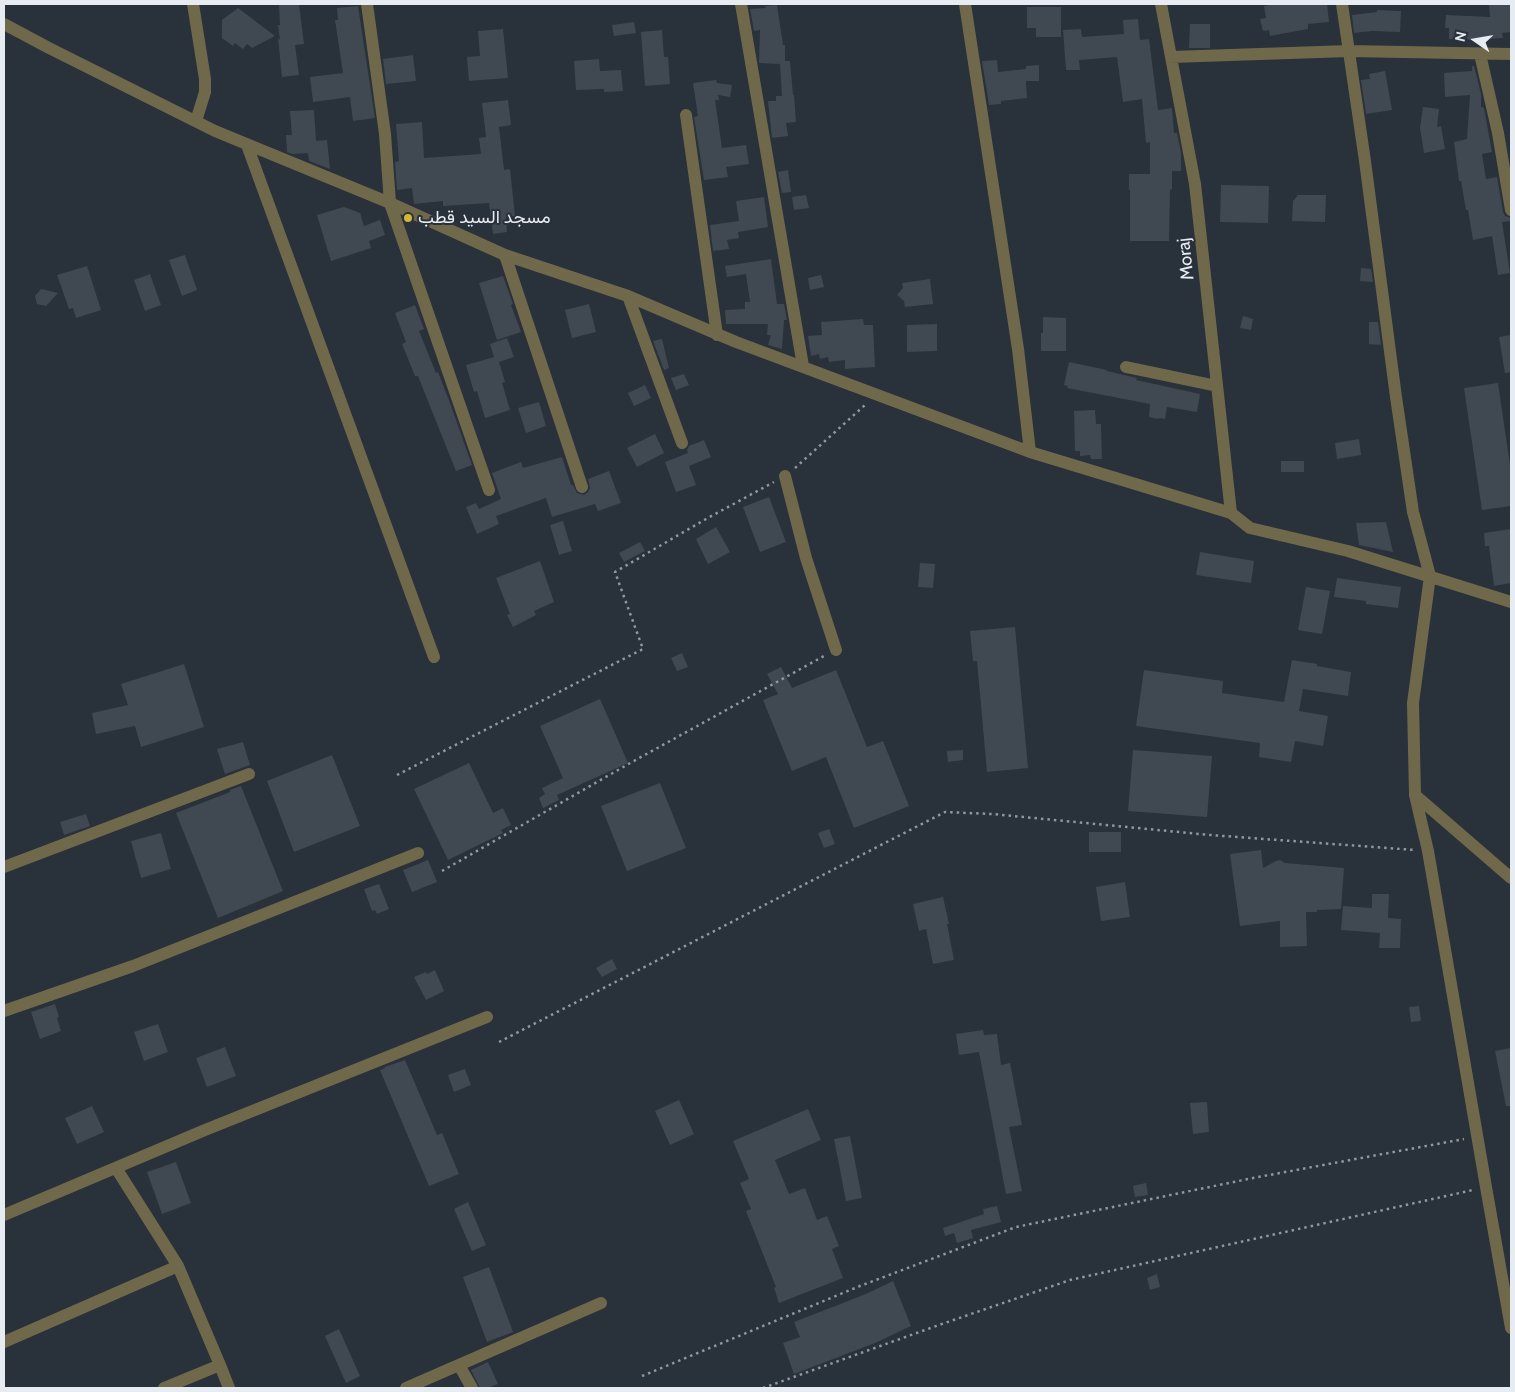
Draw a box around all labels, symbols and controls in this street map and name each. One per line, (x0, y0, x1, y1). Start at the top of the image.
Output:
north arrow (1450, 15, 1500, 65)
text: N (1451, 30, 1470, 43)
place label: مسجد السيد قطب (418, 207, 550, 229)
marker: مسجد السيد قطب (402, 212, 414, 224)
street label: Moraj (1173, 237, 1199, 281)

